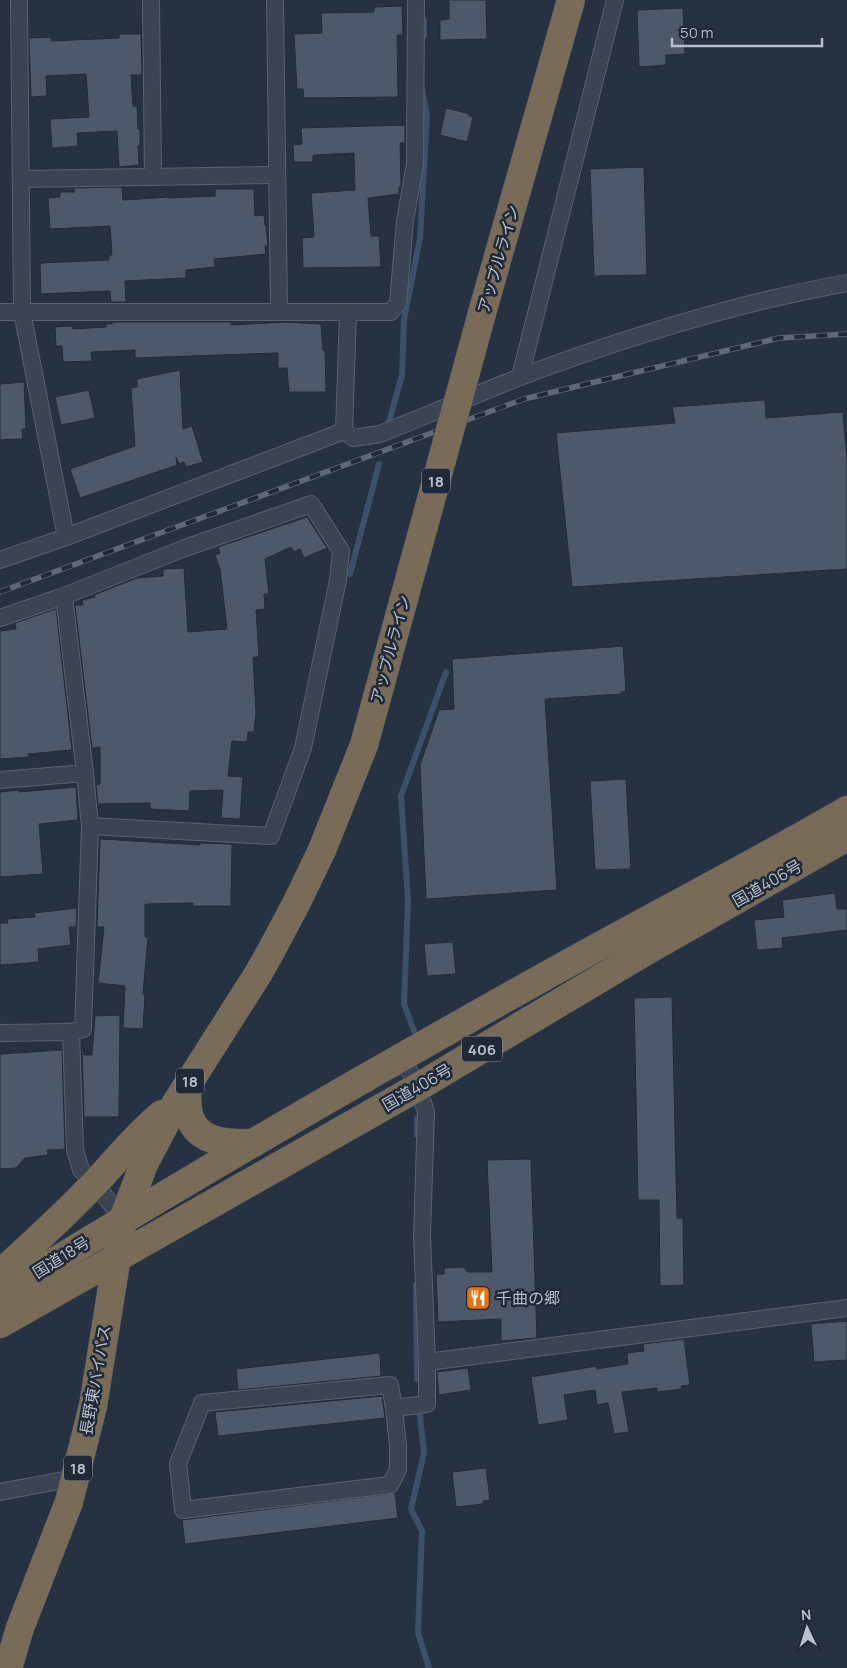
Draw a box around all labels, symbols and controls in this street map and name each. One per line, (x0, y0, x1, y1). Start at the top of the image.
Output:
scale bar (672, 15, 822, 47)
text: 50 m (680, 22, 714, 43)
street label: アップルライン (472, 202, 524, 316)
road number: 18 (422, 468, 450, 494)
street label: アップルライン (365, 592, 415, 706)
street label: 国道406号 (728, 854, 806, 912)
road number: 406 (462, 1036, 502, 1062)
street label: 国道406号 (378, 1058, 456, 1116)
road number: 18 (176, 1068, 204, 1094)
street label: 国道18号 (28, 1231, 94, 1283)
restaurant icon: 千曲の郷 (465, 1285, 491, 1311)
place label: 千曲の郷 (496, 1287, 560, 1309)
street label: 長野東バイパス (74, 1323, 116, 1437)
road number: 18 (64, 1456, 92, 1480)
north arrow (782, 1603, 832, 1653)
text: N (800, 1605, 812, 1624)

